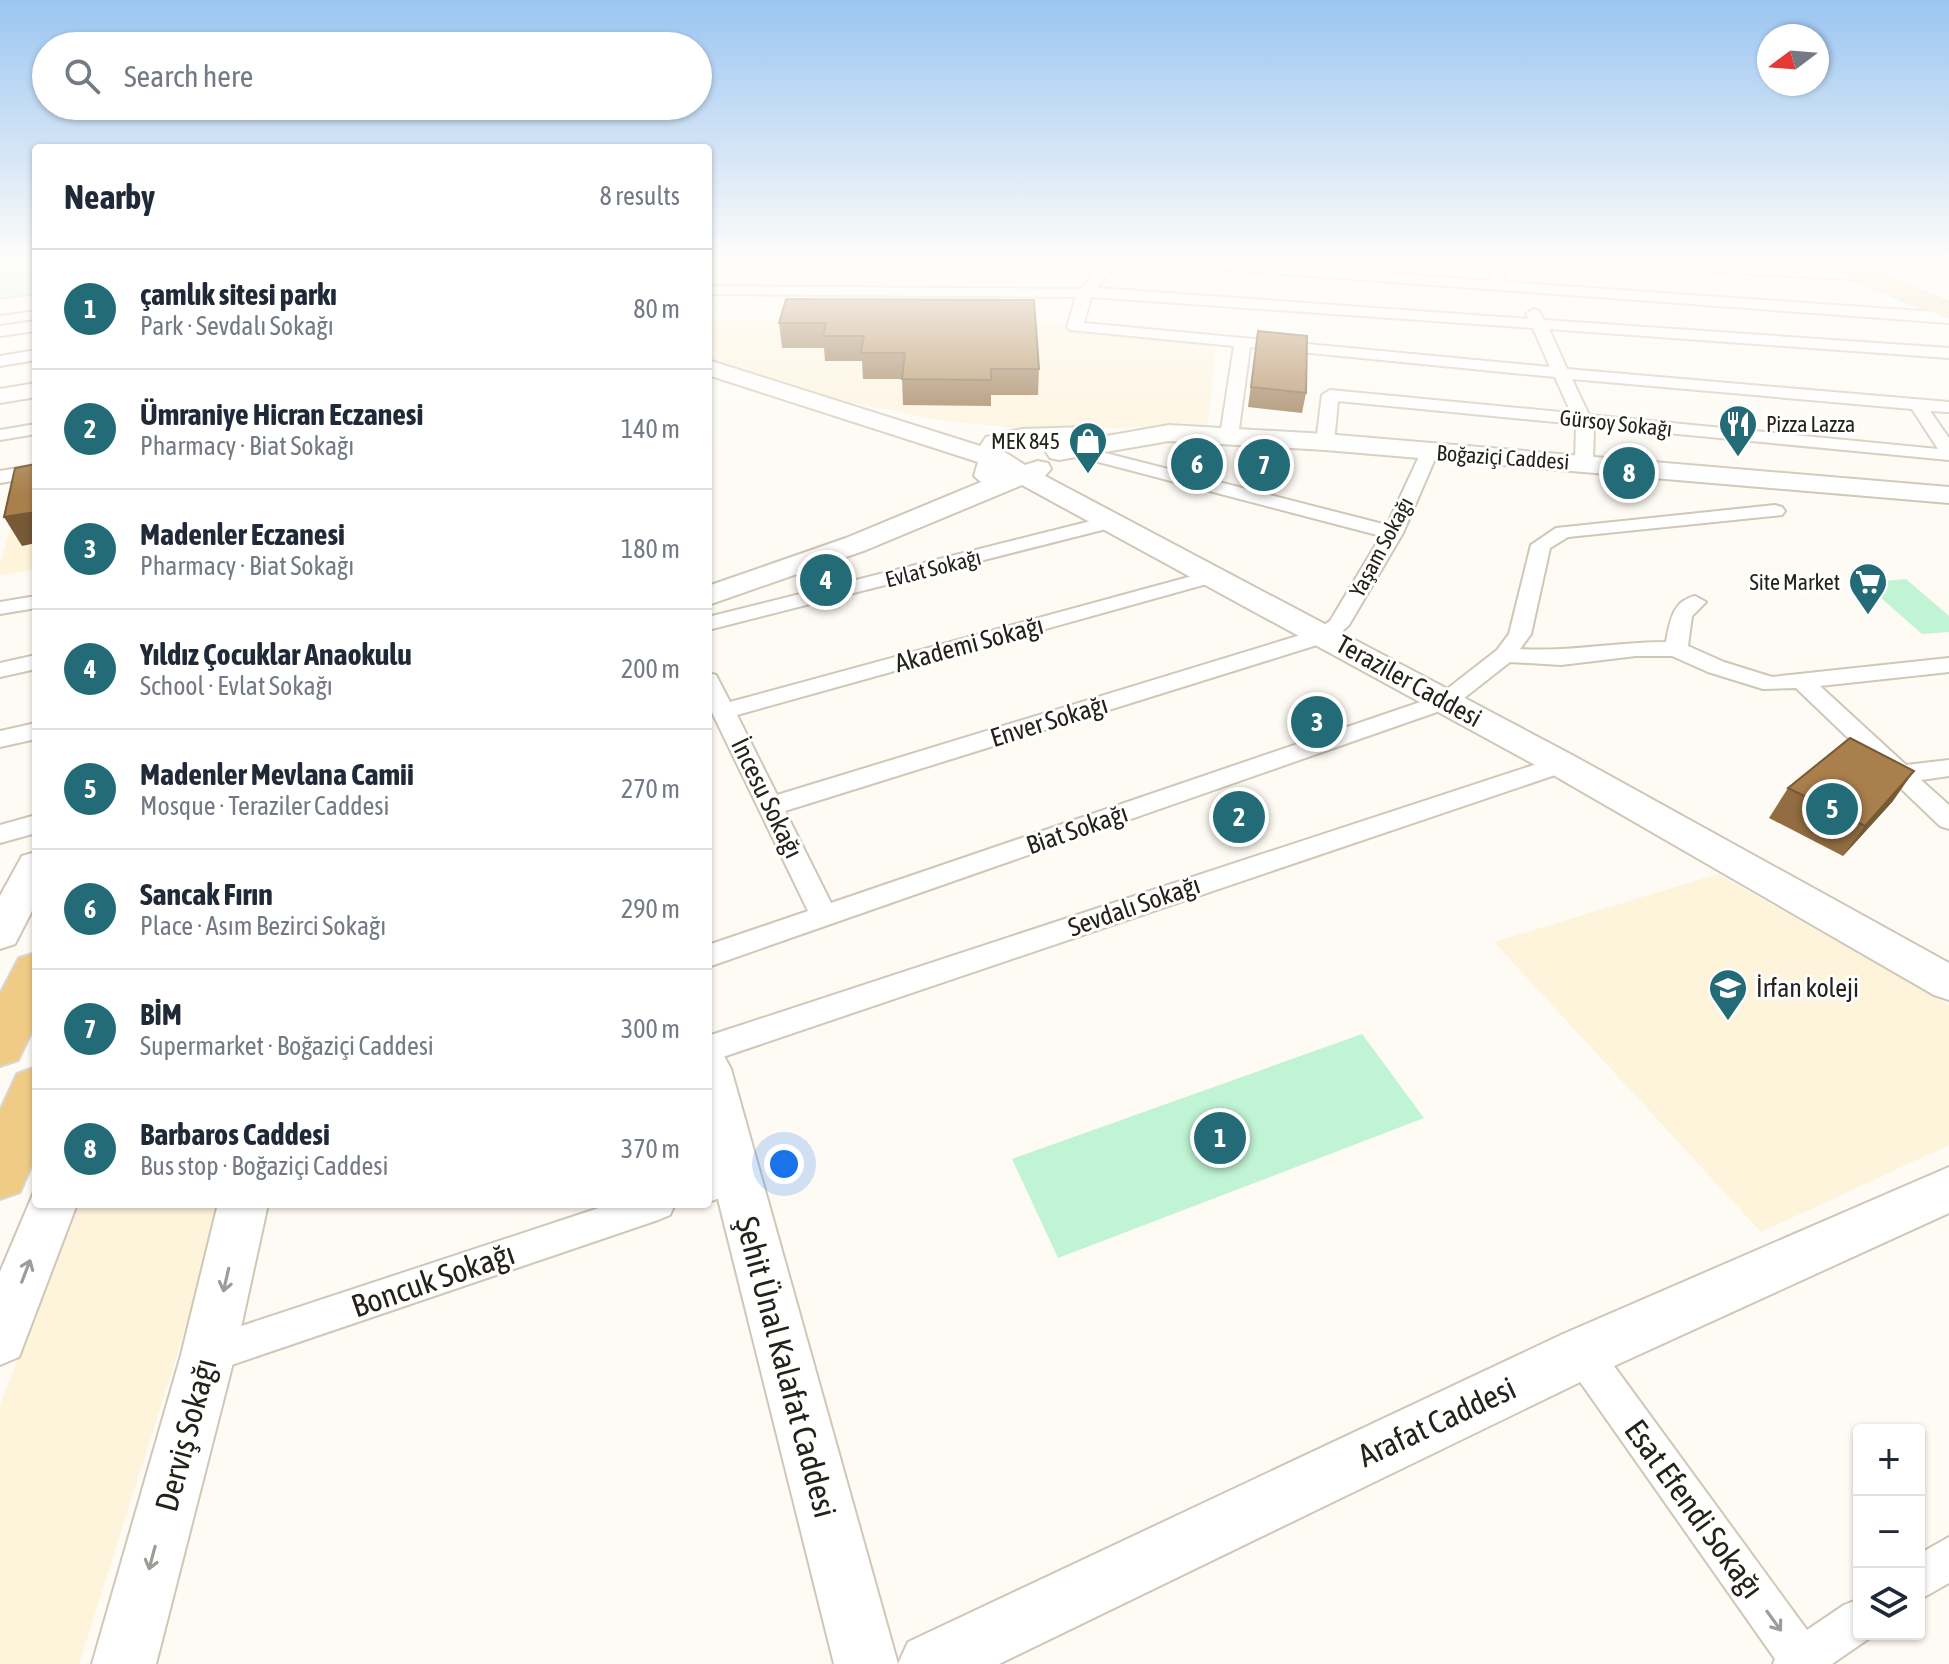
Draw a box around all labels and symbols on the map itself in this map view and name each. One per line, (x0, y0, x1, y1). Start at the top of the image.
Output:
north arrow (1757, 24, 1829, 96)
restaurant icon: Pizza Lazza (1717, 403, 1759, 458)
street label: Gürsoy Sokağı (1559, 404, 1673, 442)
place label: Pizza Lazza (1766, 411, 1855, 437)
shop icon: MEK 845 (1067, 420, 1109, 475)
place label: MEK 845 (991, 428, 1060, 454)
pin: 6 (1171, 434, 1223, 494)
pin: 7 (1238, 435, 1290, 495)
street label: Boğaziçi Caddesi (1436, 439, 1570, 475)
pin: 8 (1603, 443, 1655, 503)
street label: Yaşam Sokağı (1344, 493, 1418, 601)
street label: Evlat Sokağı (882, 544, 984, 592)
pin: 4 (800, 550, 852, 610)
supermarket icon: Site Market (1847, 561, 1889, 616)
place label: Site Market (1750, 569, 1840, 595)
street label: Akademi Sokağı (891, 610, 1047, 678)
street label: Teraziler Caddesi (1331, 629, 1487, 733)
street label: Enver Sokağı (987, 689, 1111, 753)
pin: 3 (1291, 692, 1343, 752)
street label: İncesu Sokağı (725, 733, 809, 863)
pin: 5 (1806, 779, 1858, 839)
pin: 2 (1213, 787, 1265, 847)
street label: Biat Sokağı (1022, 798, 1132, 860)
street label: Sevdalı Sokağı (1064, 869, 1204, 943)
school or university icon: İrfan koleji (1707, 967, 1749, 1022)
place label: İrfan koleji (1756, 973, 1859, 1003)
pin: 1 (1194, 1108, 1246, 1168)
your location (764, 1144, 804, 1184)
street label: Şehit Ünal Kalafat Caddesi (728, 1212, 844, 1521)
street label: Boncuk Sokağı (346, 1234, 519, 1325)
one-way arrow (20, 1259, 34, 1284)
one-way arrow (217, 1267, 232, 1292)
street label: Derviş Sokağı (147, 1354, 224, 1515)
street label: Arafat Caddesi (1352, 1369, 1521, 1474)
street label: Esat Efendi Sokağı (1617, 1412, 1772, 1605)
one-way arrow (143, 1545, 158, 1571)
one-way arrow (1766, 1610, 1783, 1632)

